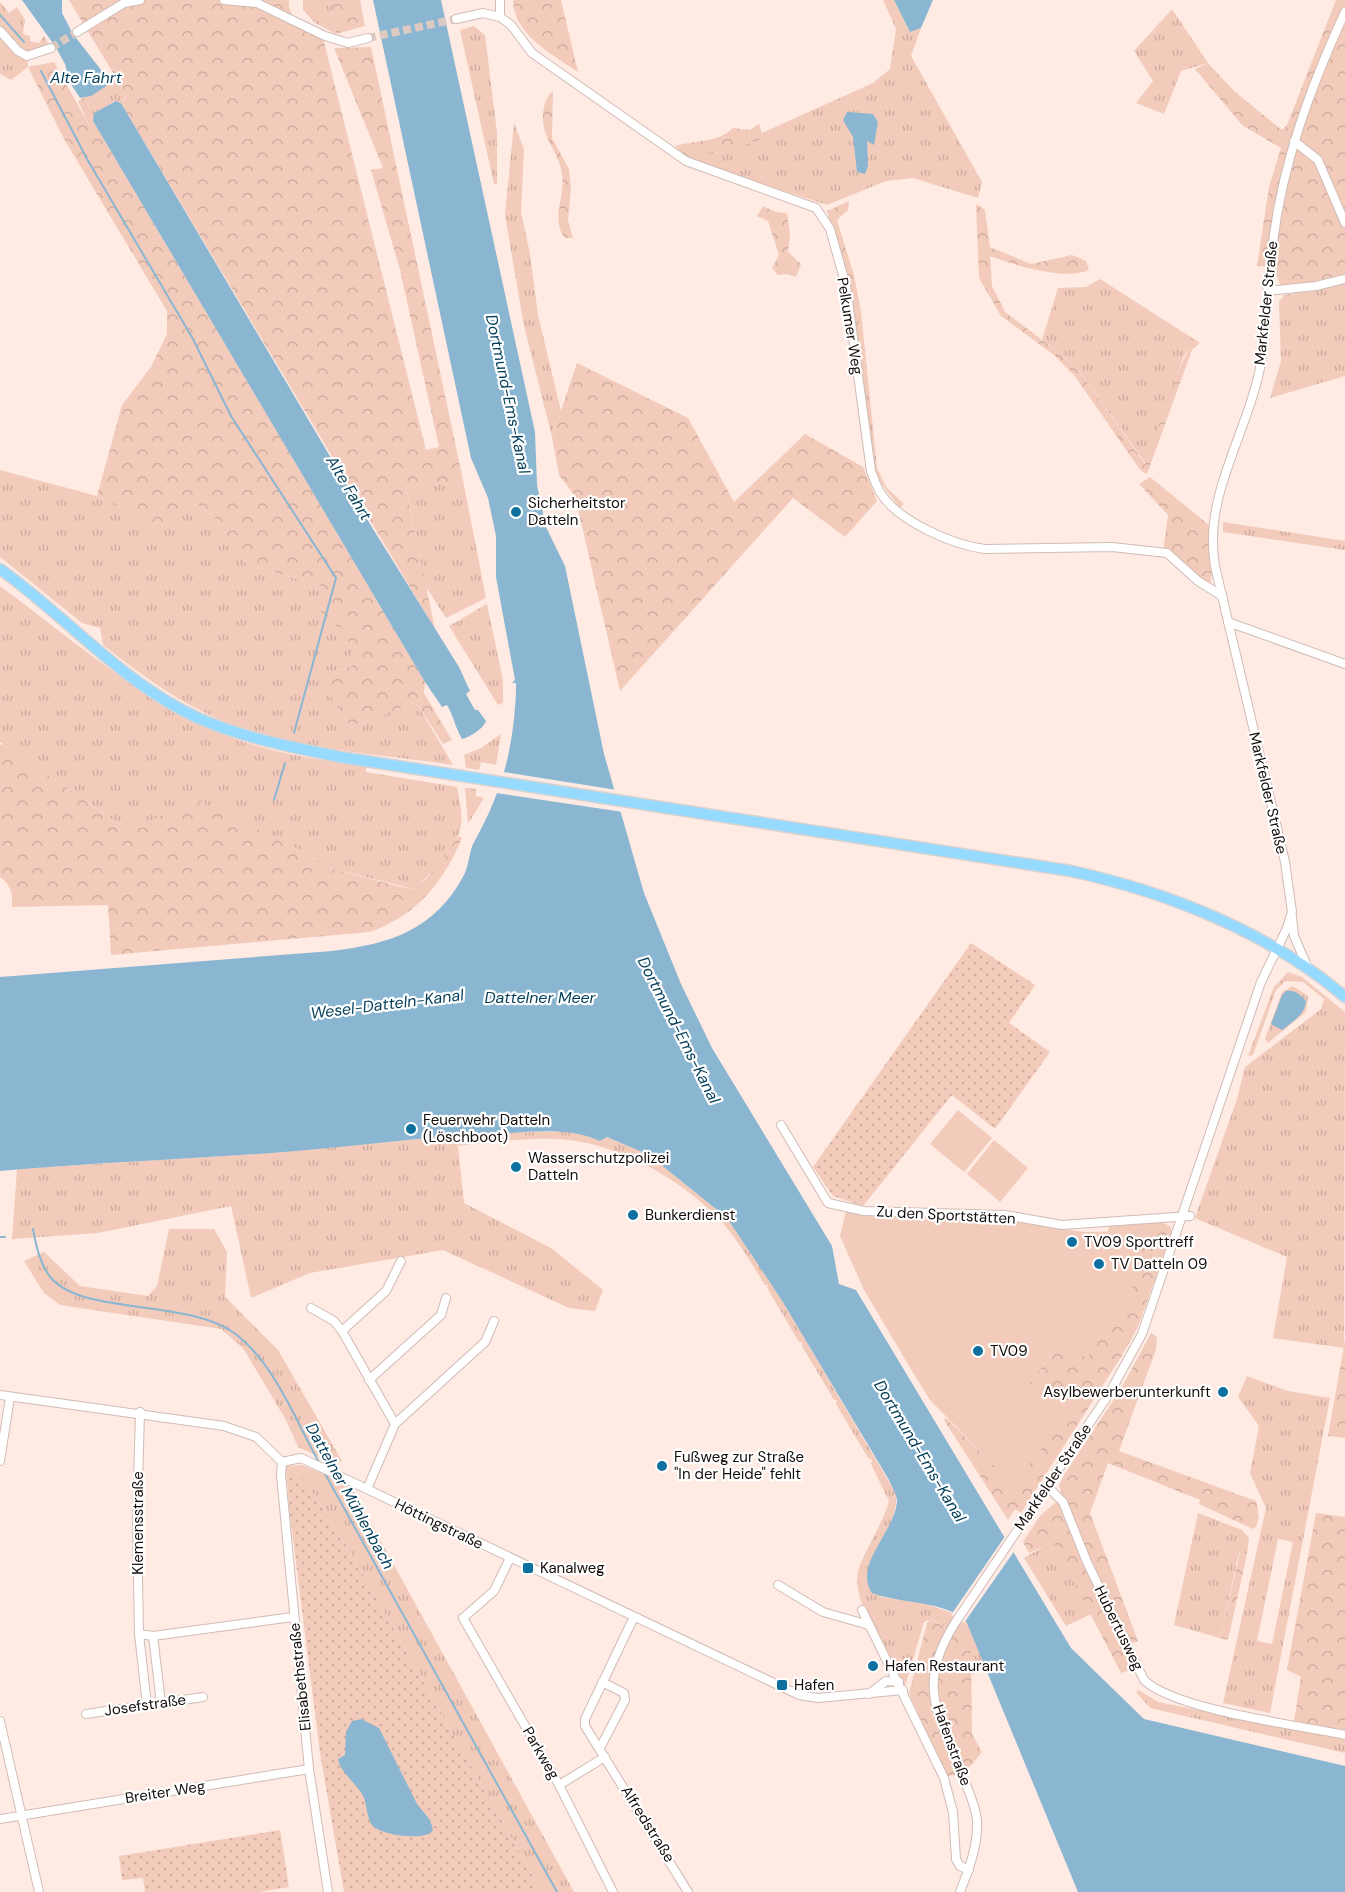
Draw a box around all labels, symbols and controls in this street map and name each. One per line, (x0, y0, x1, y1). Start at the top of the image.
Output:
water label: Alte Fahrt (49, 67, 123, 88)
street label: Markfelder Straße (1250, 240, 1282, 366)
street label: Pelkumer Weg (832, 276, 868, 376)
water label: Dortmund-Ems-Kanal (481, 313, 535, 476)
water label: Alte Fahrt (321, 451, 377, 525)
place label: Sicherheitstor Datteln (528, 493, 626, 530)
marker: Sicherheitstor Datteln (509, 505, 523, 519)
street label: Markfelder Straße (1244, 730, 1292, 856)
water label: Dortmund-Ems-Kanal (633, 953, 725, 1107)
water label: Wesel-Datteln-Kanal (309, 984, 465, 1024)
water label: Dattelner Meer (484, 987, 597, 1008)
place label: Feuerwehr Datteln (Löschboot) (423, 1110, 550, 1147)
marker: Feuerwehr Datteln (Löschboot) (404, 1122, 418, 1136)
place label: Wasserschutzpolizei Datteln (528, 1148, 669, 1185)
marker: Wasserschutzpolizei Datteln (509, 1160, 523, 1174)
street label: Zu den Sportstätten (876, 1201, 1016, 1229)
place label: Bunkerdienst (645, 1205, 735, 1225)
marker: Bunkerdienst (626, 1208, 640, 1222)
place label: TV09 Sporttreff (1084, 1232, 1194, 1252)
marker: TV09 Sporttreff (1065, 1235, 1079, 1249)
place label: TV Datteln 09 (1111, 1254, 1207, 1274)
marker: TV Datteln 09 (1092, 1257, 1106, 1271)
place label: TV09 (990, 1341, 1028, 1361)
marker: TV09 (971, 1344, 985, 1358)
water label: Dortmund-Ems-Kanal (869, 1376, 971, 1526)
place label: Asylbewerberunterkunft (1043, 1382, 1211, 1402)
marker: Asylbewerberunterkunft (1216, 1385, 1230, 1399)
water label: Dattelner Mühlenbach (301, 1419, 399, 1573)
street label: Markfelder Straße (1010, 1420, 1096, 1534)
place label: Fußweg zur Straße "In der Heide" fehlt (674, 1447, 804, 1484)
marker: Fußweg zur Straße "In der Heide" fehlt (655, 1459, 669, 1473)
street label: Klemensstraße (128, 1471, 148, 1575)
street label: Höttingstraße (391, 1494, 487, 1554)
place label: Kanalweg (540, 1558, 605, 1578)
marker: Kanalweg (521, 1561, 535, 1575)
street label: Hubertusweg (1090, 1582, 1148, 1674)
street label: Elisabethstraße (284, 1622, 316, 1732)
place label: Hafen Restaurant (885, 1656, 1004, 1676)
marker: Hafen Restaurant (866, 1659, 880, 1673)
place label: Hafen (794, 1675, 834, 1695)
marker: Hafen (775, 1678, 789, 1692)
street label: Josefstraße (103, 1689, 187, 1721)
street label: Hafenstraße (928, 1701, 976, 1789)
street label: Parkweg (518, 1723, 564, 1783)
street label: Breiter Weg (124, 1776, 206, 1808)
street label: Alfredstraße (617, 1782, 679, 1866)

